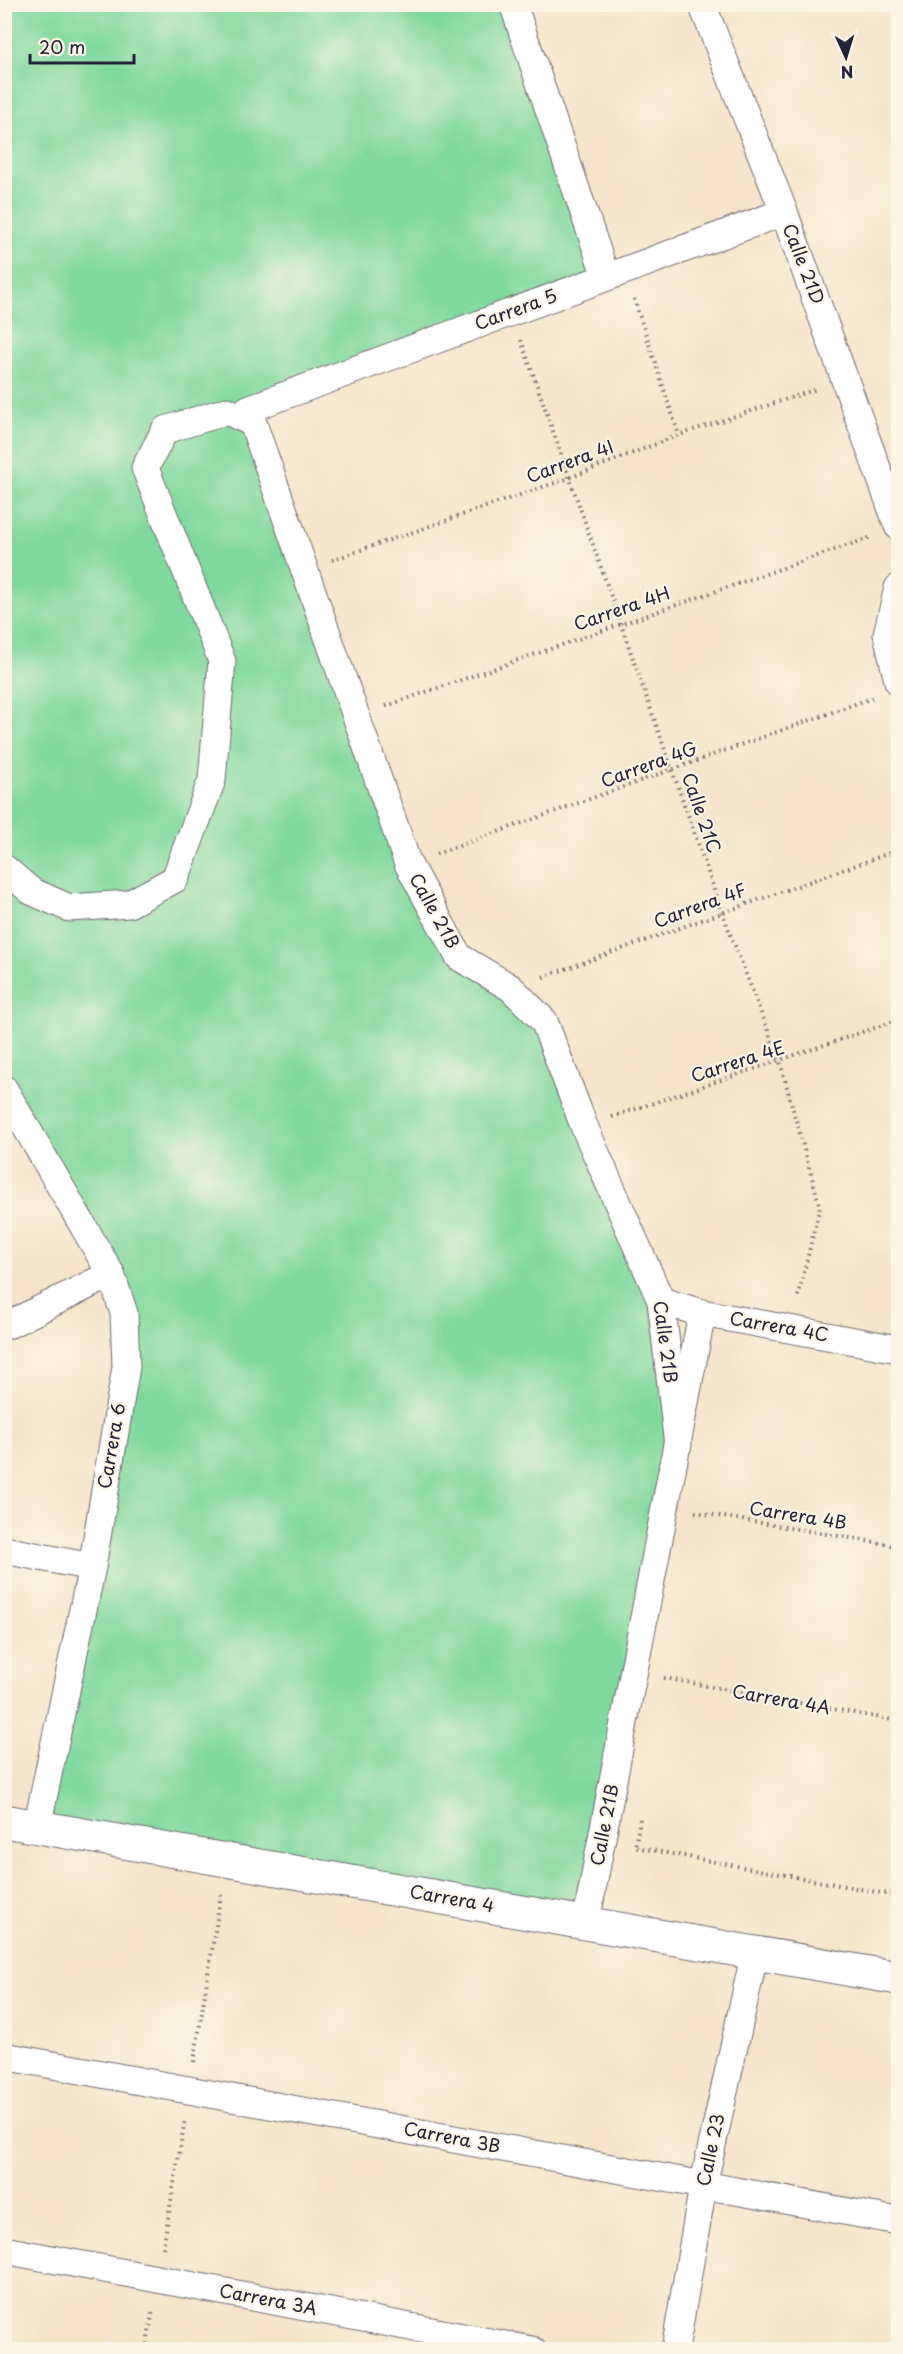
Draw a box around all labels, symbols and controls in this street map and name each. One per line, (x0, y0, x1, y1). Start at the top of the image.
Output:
scale bar (30, 27, 134, 65)
north arrow (816, 27, 876, 87)
text: 20 m (39, 33, 85, 60)
text: N (840, 61, 854, 85)
street label: Calle 21D (777, 219, 832, 308)
street label: Carrera 5 (470, 281, 561, 336)
street label: Carrera 4I (522, 432, 617, 489)
street label: Carrera 4H (570, 578, 673, 637)
street label: Carrera 4G (596, 734, 701, 794)
street label: Calle 21C (676, 769, 729, 856)
street label: Calle 21B (403, 867, 467, 953)
street label: Carrera 4F (649, 875, 749, 934)
street label: Carrera 4E (687, 1033, 788, 1088)
street label: Calle 21B (647, 1299, 686, 1385)
street label: Carrera 4C (728, 1304, 831, 1348)
street label: Carrera 6 (90, 1401, 131, 1491)
street label: Carrera 4B (748, 1494, 849, 1536)
street label: Carrera 4A (730, 1677, 832, 1720)
street label: Calle 21B (582, 1781, 625, 1868)
street label: Carrera 4 (408, 1877, 497, 1918)
street label: Calle 23 (689, 2111, 730, 2189)
street label: Carrera 3B (402, 2114, 503, 2159)
street label: Carrera 3A (217, 2276, 320, 2321)

